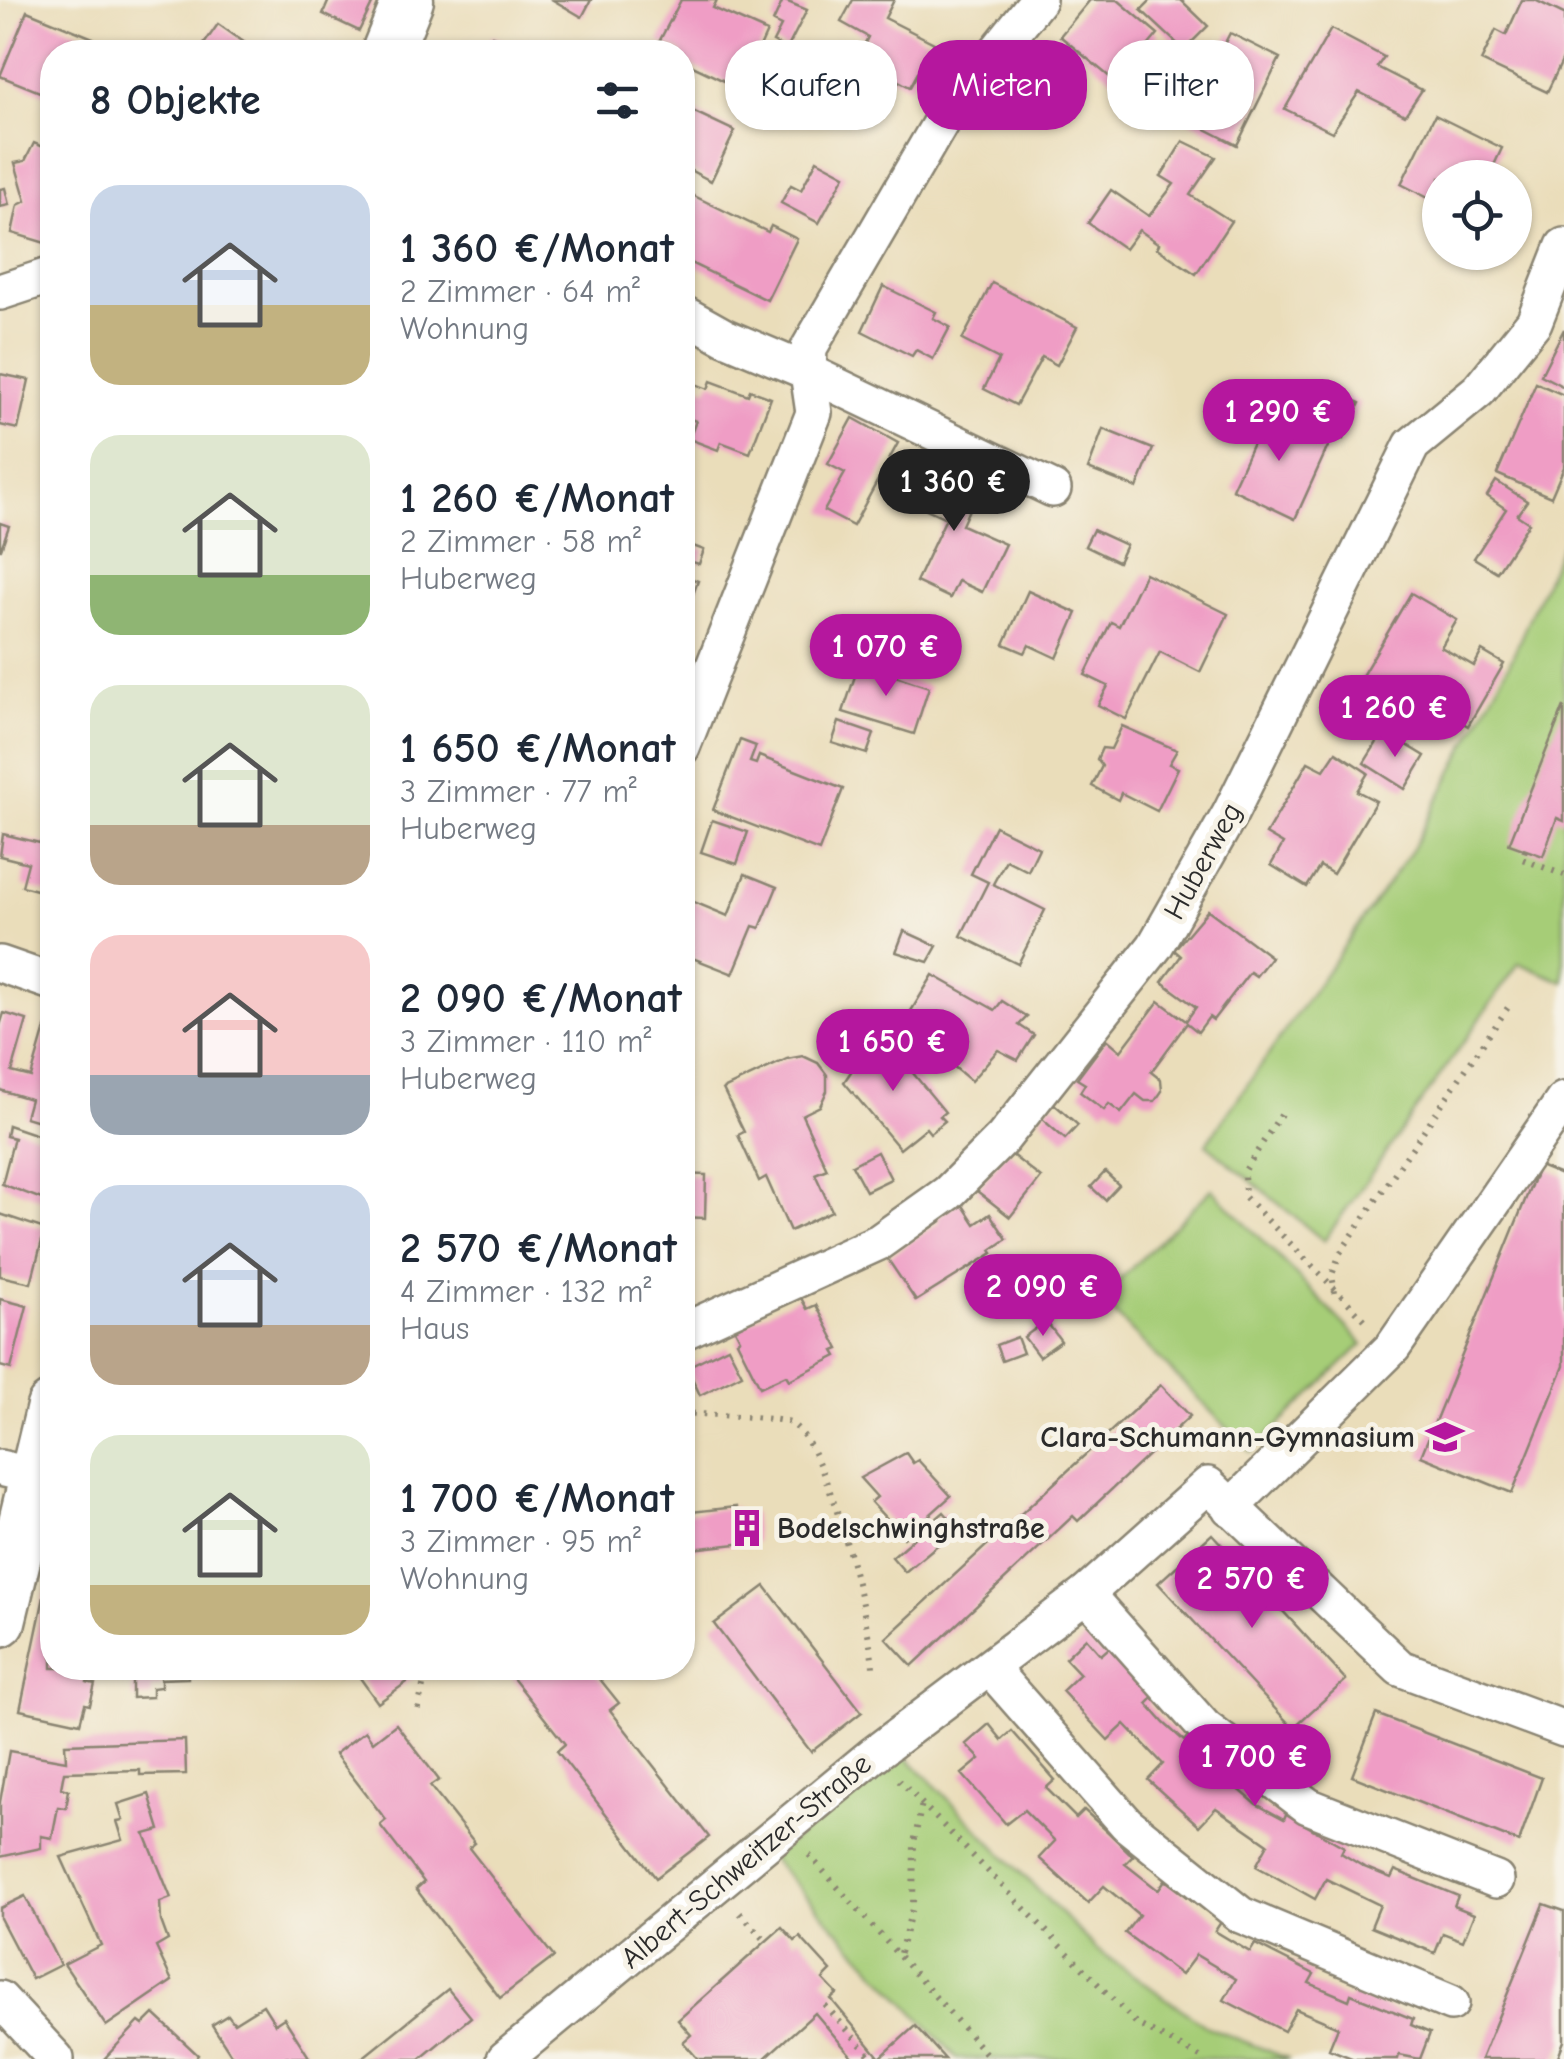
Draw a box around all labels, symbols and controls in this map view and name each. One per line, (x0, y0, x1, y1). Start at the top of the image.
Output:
chip: Kaufen (725, 40, 897, 130)
chip: Mieten (917, 40, 1087, 130)
chip: Filter (1107, 40, 1254, 130)
icon: filters (590, 73, 645, 128)
text: 8 Objekte (90, 76, 261, 125)
map controls (1422, 160, 1532, 270)
button: locate (1422, 160, 1532, 270)
text: 1 360 €/Monat (400, 224, 674, 273)
icon: home (170, 225, 290, 345)
text: 2 Zimmer · 64 m² (400, 273, 640, 310)
text: Wohnung (400, 310, 529, 347)
pin: 1 290 € (1187, 379, 1371, 464)
text: 1 290 € (1225, 393, 1333, 430)
pin: 1 360 € (862, 449, 1046, 534)
text: 1 360 € (900, 463, 1008, 500)
text: 1 260 €/Monat (400, 474, 674, 523)
icon: home (170, 475, 290, 595)
text: 2 Zimmer · 58 m² (400, 523, 641, 560)
text: Huberweg (400, 560, 537, 597)
pin: 1 070 € (794, 614, 978, 699)
text: 1 070 € (832, 628, 940, 665)
pin: 1 260 € (1303, 675, 1487, 760)
text: 1 260 € (1341, 689, 1449, 726)
text: 1 650 €/Monat (400, 724, 676, 773)
icon: home (170, 725, 290, 845)
text: 3 Zimmer · 77 m² (400, 773, 637, 810)
street label: Huberweg (1157, 796, 1249, 926)
text: Huberweg (400, 810, 537, 847)
text: 2 090 €/Monat (400, 974, 682, 1023)
icon: home (170, 975, 290, 1095)
pin: 1 650 € (801, 1009, 985, 1094)
text: 3 Zimmer · 110 m² (400, 1023, 651, 1060)
text: 1 650 € (838, 1023, 948, 1060)
text: Huberweg (400, 1060, 537, 1097)
text: 2 570 €/Monat (400, 1224, 677, 1273)
icon: home (170, 1225, 290, 1345)
pin: 2 090 € (951, 1254, 1135, 1339)
text: 2 090 € (986, 1268, 1100, 1305)
text: 4 Zimmer · 132 m² (400, 1273, 651, 1310)
text: Haus (400, 1310, 469, 1347)
school or university icon: Clara-Schumann-Gymnasium (1424, 1416, 1466, 1458)
place label: Clara-Schumann-Gymnasium (1040, 1420, 1415, 1455)
text: 1 700 €/Monat (400, 1474, 674, 1523)
icon: home (170, 1475, 290, 1595)
building icon: Bodelschwinghstraße (726, 1507, 768, 1549)
place label: Bodelschwinghstraße (777, 1511, 1045, 1546)
text: 3 Zimmer · 95 m² (400, 1523, 641, 1560)
pin: 2 570 € (1160, 1546, 1344, 1631)
text: Wohnung (400, 1560, 529, 1597)
text: 2 570 € (1197, 1560, 1307, 1597)
pin: 1 700 € (1163, 1724, 1347, 1809)
text: 1 700 € (1201, 1738, 1309, 1775)
street label: Albert-Schweitzer-Straße (614, 1746, 878, 1976)

